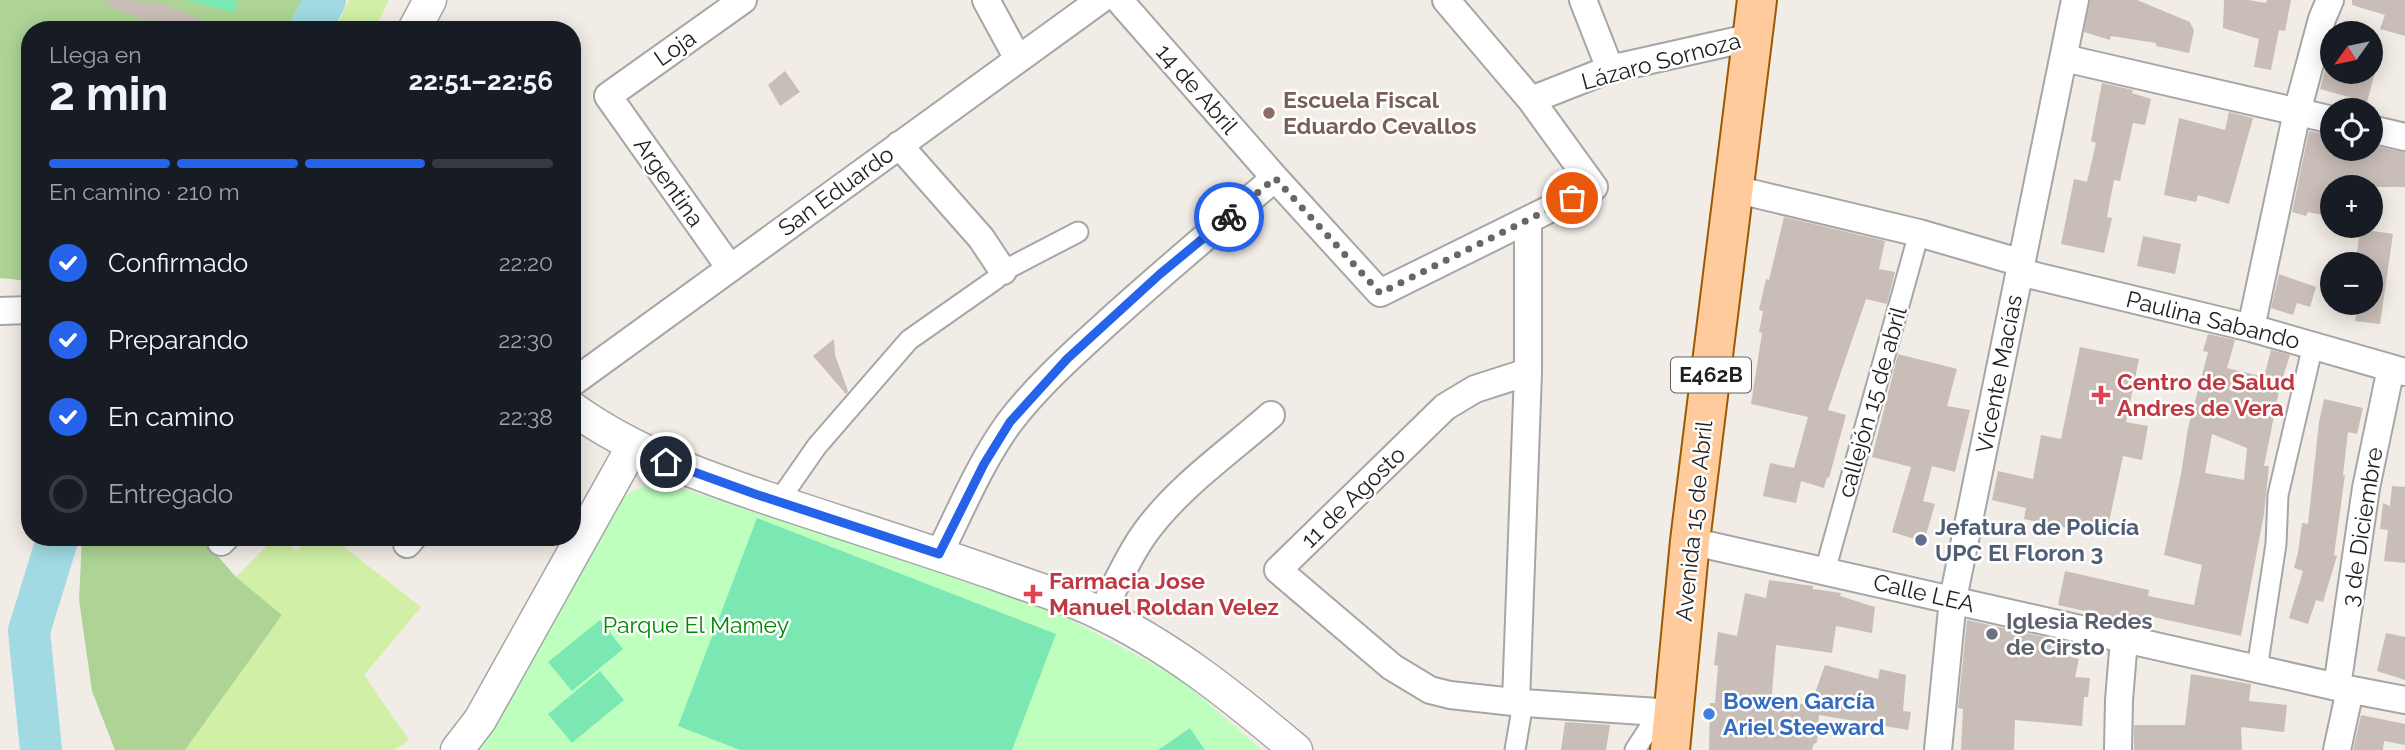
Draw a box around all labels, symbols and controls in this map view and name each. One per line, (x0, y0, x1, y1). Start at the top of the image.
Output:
north arrow (2320, 21, 2384, 84)
map controls (2320, 21, 2383, 315)
street label: Loja (649, 24, 701, 71)
street label: Lázaro Sornoza (1578, 26, 1743, 95)
street label: 14 de Abril (1151, 38, 1244, 140)
text: Llega en (49, 41, 142, 68)
text: 22:51–22:56 (409, 66, 553, 96)
text: 2 min (49, 67, 168, 121)
place label: Escuela Fiscal Eduardo Cevallos (1283, 86, 1477, 139)
button: locate (2320, 98, 2383, 161)
marker: Escuela Fiscal Eduardo Cevallos (1261, 105, 1277, 121)
street label: Argentina (629, 132, 710, 232)
street label: San Eduardo (773, 140, 899, 241)
pin (1542, 168, 1602, 228)
button: + (2320, 175, 2383, 238)
text: En camino · 210 m (49, 178, 240, 205)
icon: bag (1553, 179, 1591, 217)
courier (1194, 182, 1264, 252)
icon: bike (1210, 198, 1248, 236)
icon: check (49, 244, 87, 282)
text: Confirmado (108, 248, 248, 278)
text: 22:20 (499, 249, 553, 276)
button: − (2320, 252, 2383, 315)
street label: Paulina Sabando (2123, 285, 2303, 354)
street label: Vicente Macías (1970, 292, 2027, 455)
street label: callejón 15 de abril (1831, 303, 1912, 500)
icon: check (49, 321, 87, 359)
text: Preparando (108, 325, 248, 355)
text: 22:30 (498, 326, 553, 353)
road number: E462B (1671, 358, 1751, 392)
place label: Centro de Salud Andres de Vera (2117, 368, 2295, 421)
marker: Centro de Salud Andres de Vera (2091, 385, 2111, 405)
icon: check (49, 398, 87, 436)
text: En camino (108, 402, 234, 432)
text: 22:38 (499, 403, 553, 430)
street label: Avenida 15 de Abril (1670, 419, 1718, 623)
pin (636, 432, 696, 492)
street label: 11 de Agosto (1295, 440, 1410, 553)
icon: home (647, 443, 685, 481)
street label: 3 de Diciembre (2336, 445, 2387, 609)
text: Entregado (108, 479, 233, 509)
place label: Jefatura de Policía UPC El Floron 3 (1935, 513, 2139, 566)
marker: Jefatura de Policía UPC El Floron 3 (1913, 532, 1929, 548)
place label: Farmacia Jose Manuel Roldan Velez (1049, 567, 1279, 620)
street label: Calle LEA (1871, 568, 1978, 617)
marker: Farmacia Jose Manuel Roldan Velez (1023, 584, 1043, 604)
place label: Iglesia Redes de Cirsto (2006, 607, 2153, 660)
park label: Parque El Mamey (603, 611, 789, 638)
marker: Iglesia Redes de Cirsto (1984, 626, 2000, 642)
place label: Bowen García Ariel Steeward (1723, 687, 1885, 740)
marker: Bowen García Ariel Steeward (1701, 706, 1717, 722)

